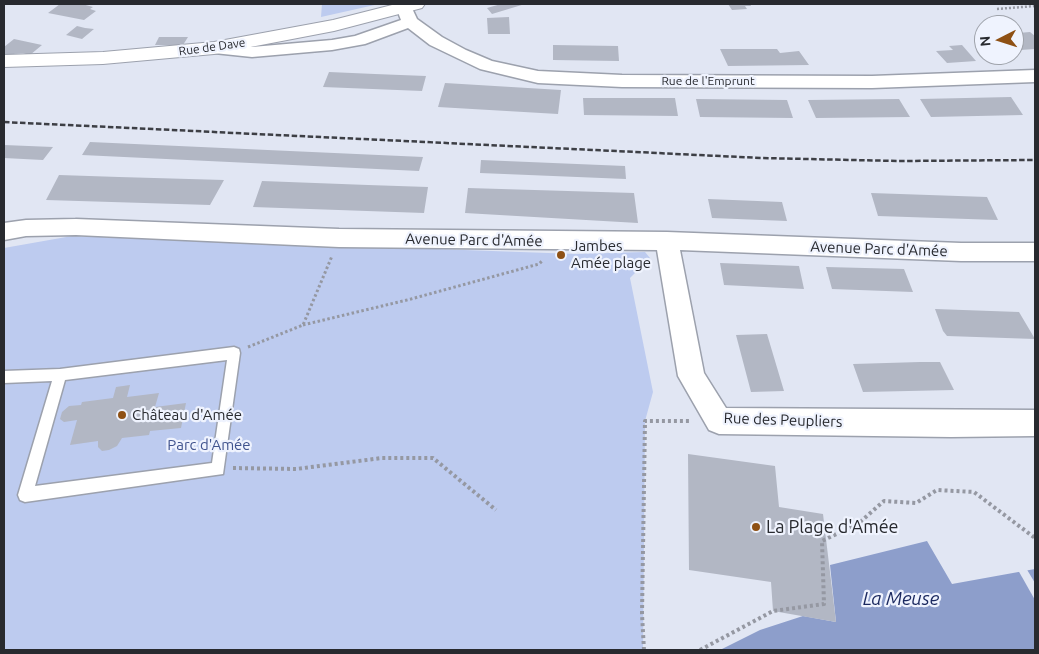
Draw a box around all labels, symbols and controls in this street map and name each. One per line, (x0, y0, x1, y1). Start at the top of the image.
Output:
north arrow (974, 15, 1024, 65)
street label: Rue de Dave (178, 35, 246, 59)
text: N (977, 35, 993, 47)
street label: Rue de l'Emprunt (661, 74, 755, 88)
street label: Avenue Parc d'Amée (405, 230, 543, 250)
place label: Jambes Amée plage (571, 237, 651, 272)
street label: Avenue Parc d'Amée (810, 238, 948, 260)
marker: Jambes Amée plage (555, 249, 567, 261)
place label: Château d'Amée (132, 406, 242, 424)
marker: Château d'Amée (116, 409, 128, 421)
street label: Rue des Peupliers (723, 409, 843, 431)
park label: Parc d'Amée (167, 436, 251, 454)
place label: La Plage d'Amée (766, 516, 899, 538)
marker: La Plage d'Amée (750, 521, 762, 533)
water label: La Meuse (863, 588, 939, 610)

